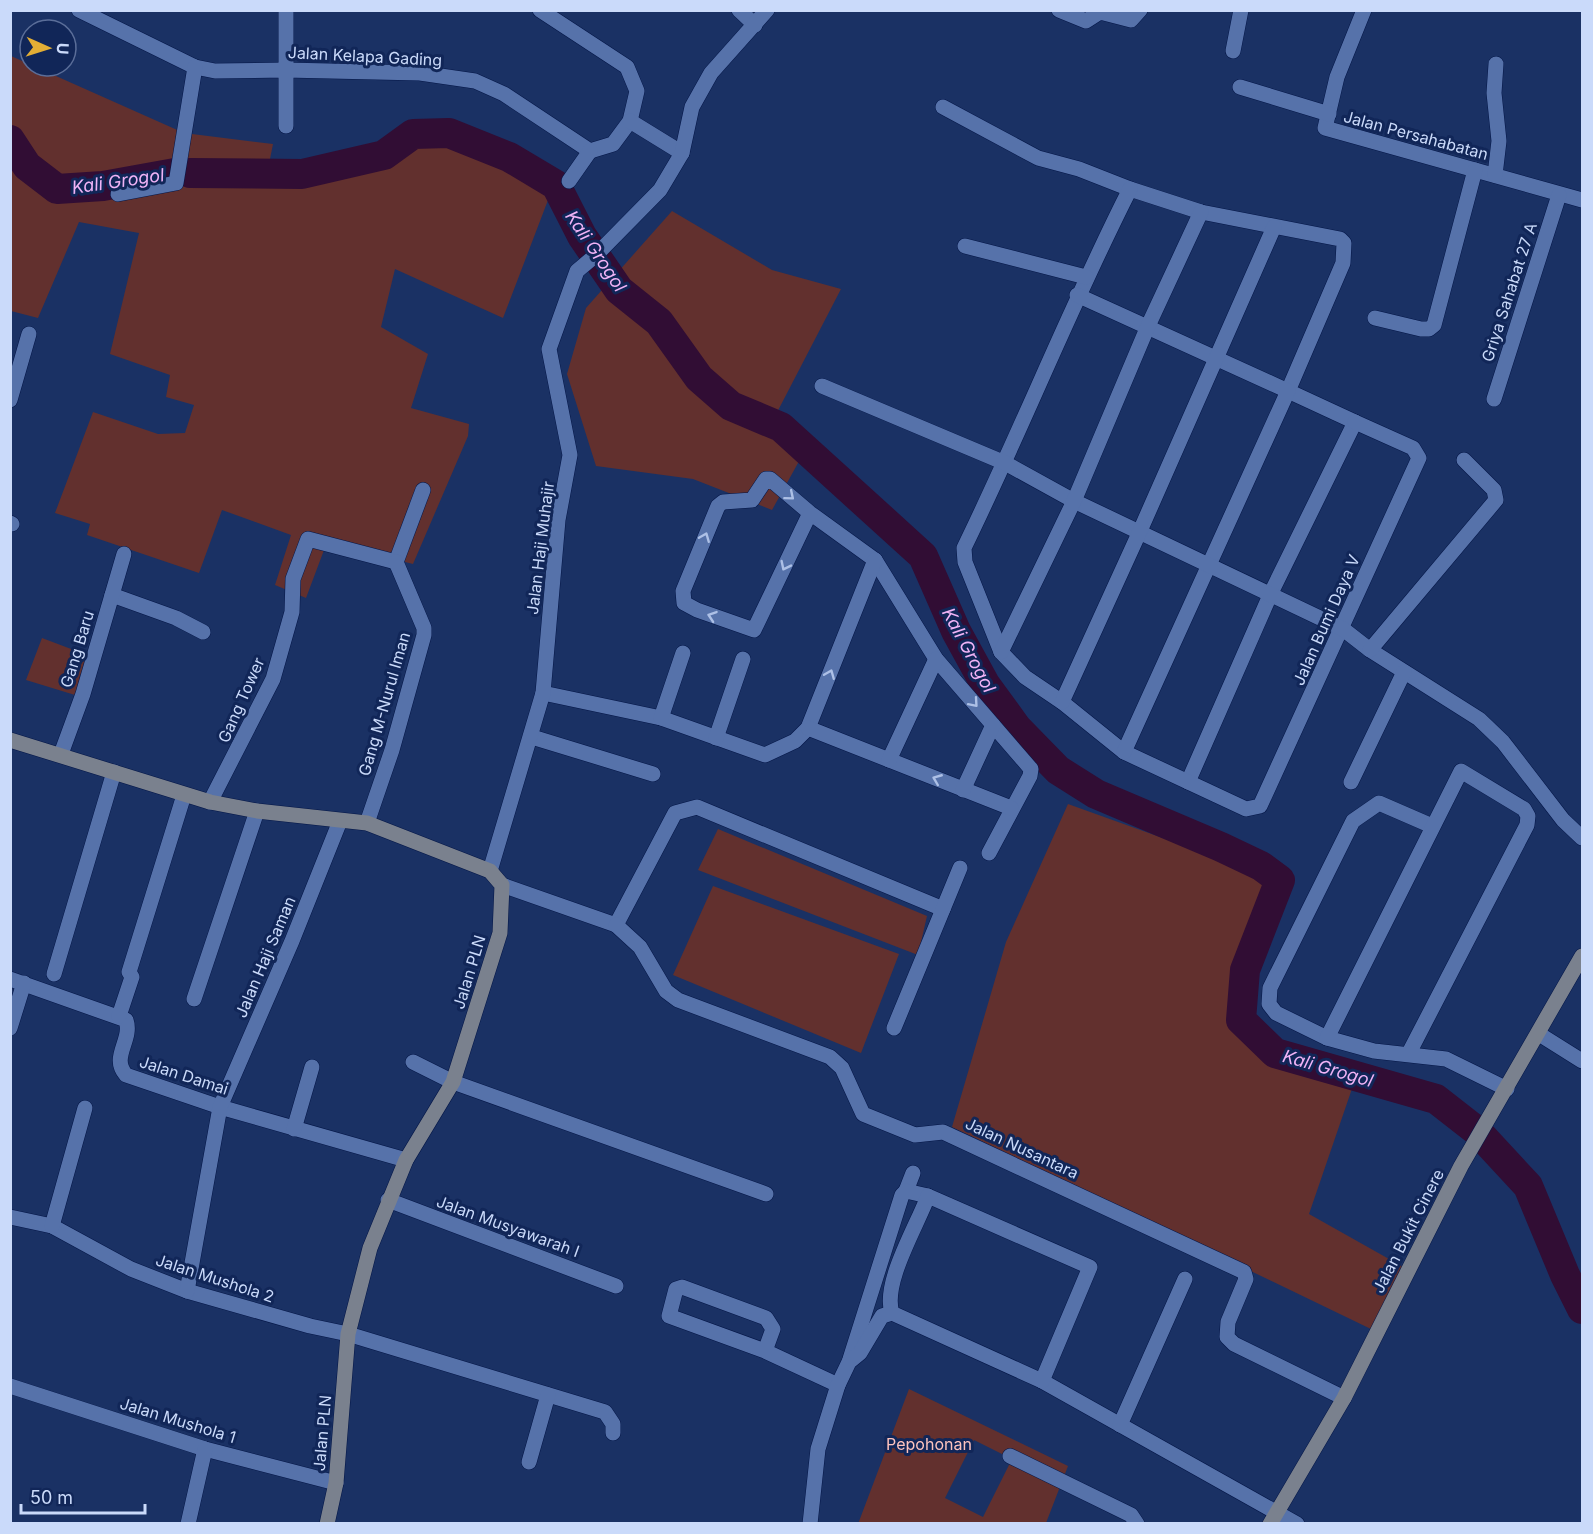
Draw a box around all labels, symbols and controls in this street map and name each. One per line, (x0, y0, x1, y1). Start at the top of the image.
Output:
north arrow (18, 18, 78, 78)
text: U (53, 42, 73, 55)
street label: Jalan Kelapa Gading (287, 42, 443, 70)
street label: Jalan Persahabatan (1341, 106, 1491, 164)
water label: Kali Grogol (70, 164, 166, 198)
water label: Kali Grogol (561, 207, 631, 296)
street label: Griya Sahabat 27 A (1477, 220, 1541, 364)
street label: Jalan Haji Muhajir (522, 480, 558, 616)
one-way arrow (783, 489, 794, 500)
one-way arrow (698, 532, 710, 543)
street label: Jalan Bumi Daya V (1288, 552, 1364, 688)
one-way arrow (780, 559, 792, 570)
water label: Kali Grogol (938, 604, 1000, 697)
street label: Gang Baru (56, 608, 98, 690)
one-way arrow (707, 610, 718, 623)
street label: Gang M-Nurul Iman (354, 630, 414, 778)
street label: Gang Tower (213, 654, 269, 746)
one-way arrow (823, 669, 835, 680)
one-way arrow (967, 696, 978, 707)
one-way arrow (932, 774, 943, 786)
street label: Jalan Haji Saman (230, 893, 300, 1021)
street label: Jalan PLN (448, 933, 490, 1011)
water label: Kali Grogol (1280, 1045, 1376, 1091)
street label: Jalan Damai (137, 1051, 231, 1099)
street label: Jalan Nusantara (962, 1113, 1082, 1183)
street label: Jalan Bukit Cinere (1368, 1166, 1448, 1296)
street label: Jalan Musyawarah I (434, 1191, 582, 1261)
street label: Jalan Mushola 2 (153, 1249, 277, 1307)
street label: Jalan Mushola 1 (118, 1393, 238, 1447)
street label: Jalan PLN (309, 1394, 335, 1472)
park label: Pepohonan (886, 1434, 972, 1454)
scale bar (21, 1477, 146, 1515)
text: 50 m (30, 1487, 73, 1508)

